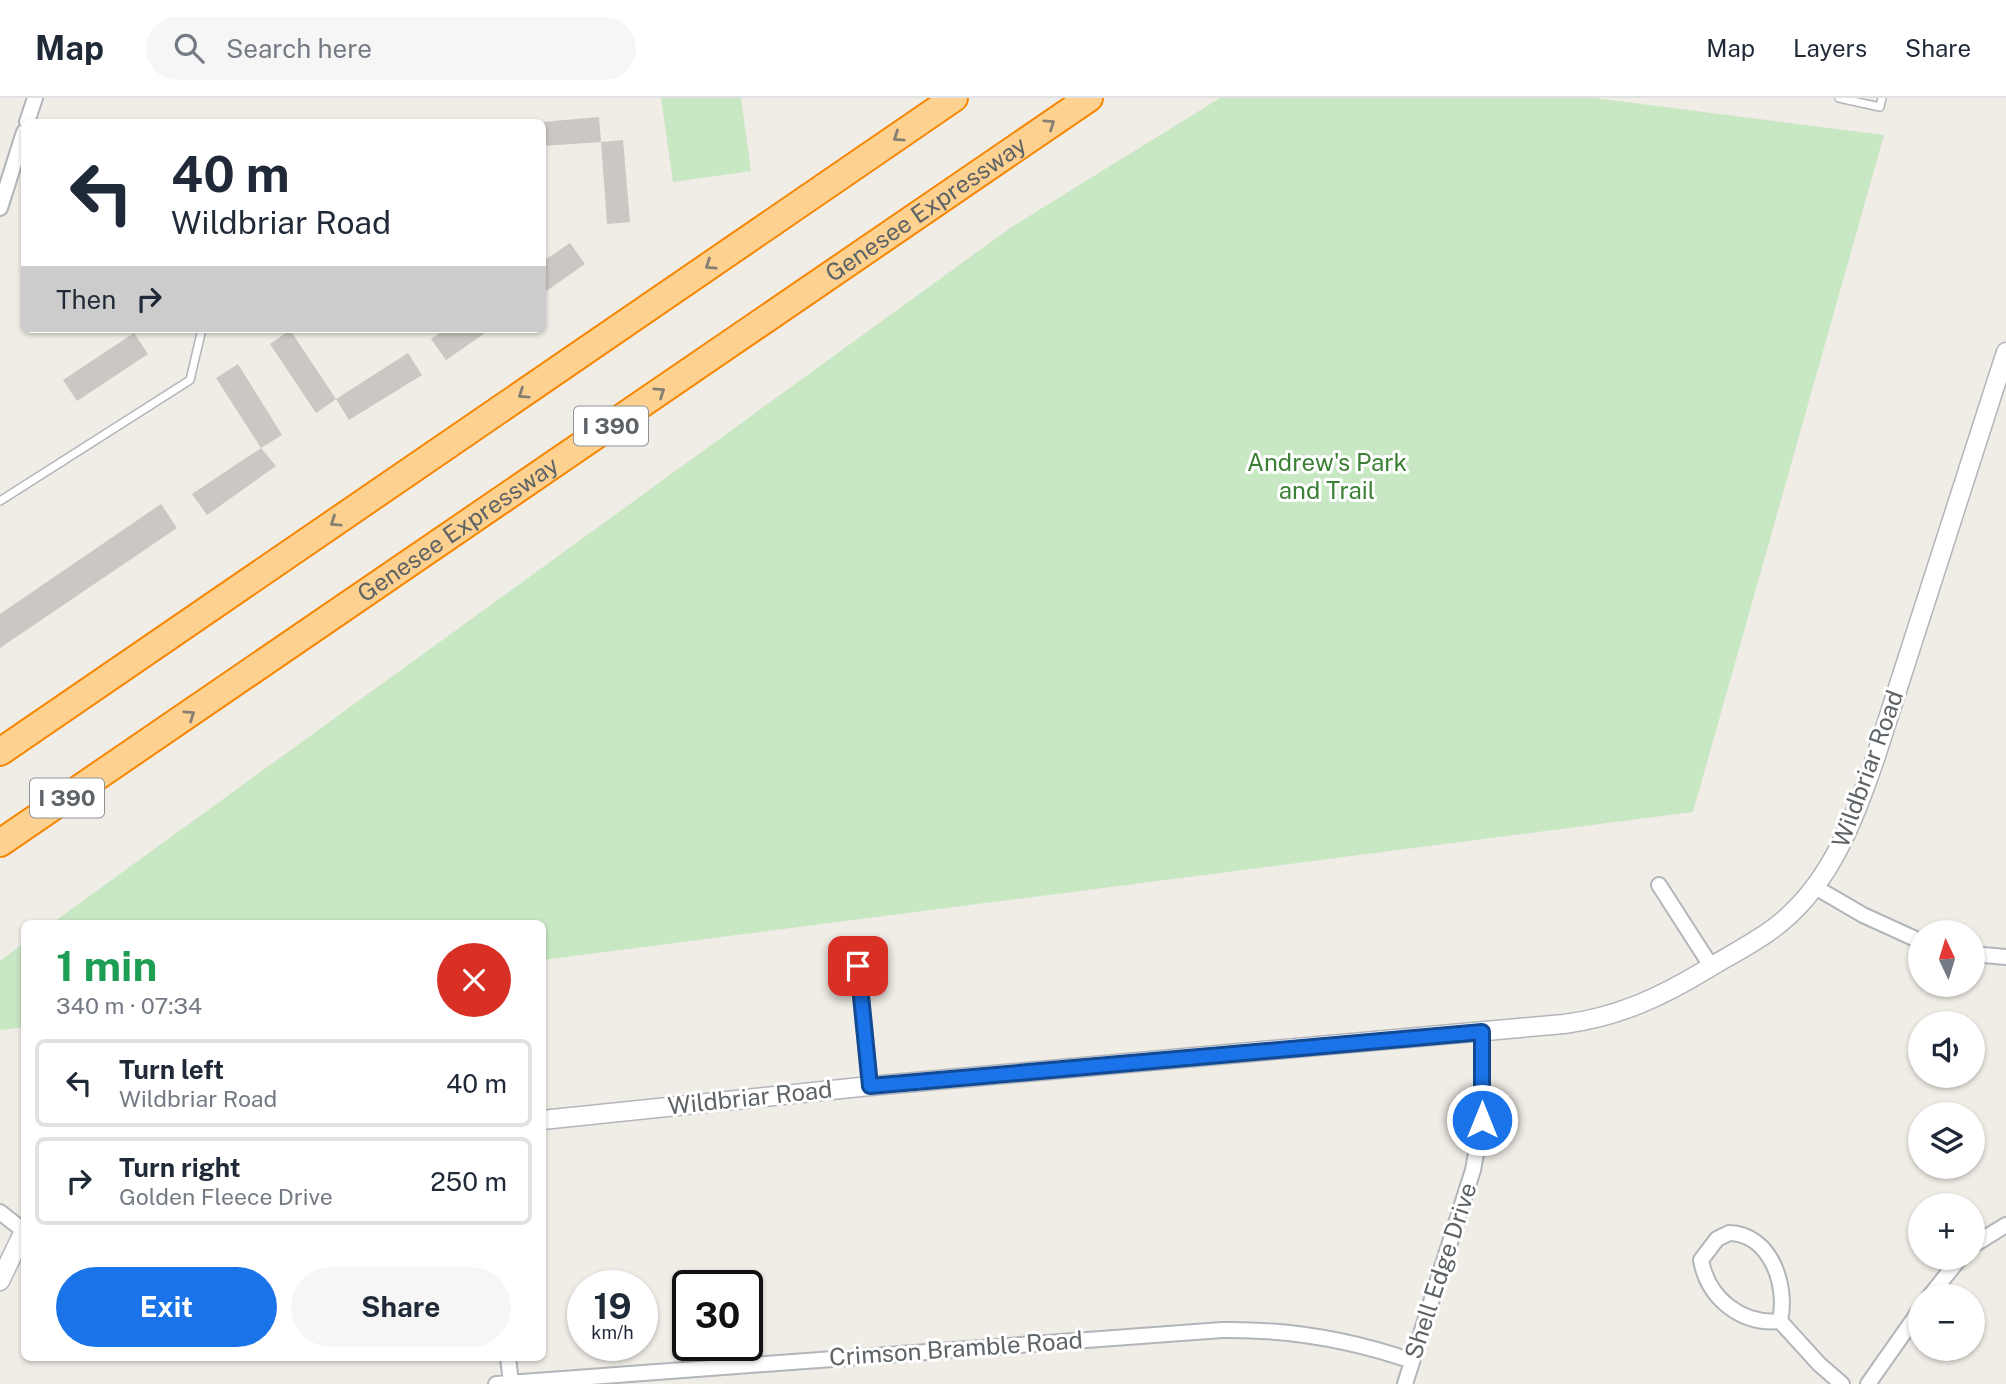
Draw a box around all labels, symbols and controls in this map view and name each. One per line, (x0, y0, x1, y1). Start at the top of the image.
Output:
search box (146, 17, 636, 80)
text: Map (35, 29, 104, 67)
icon: search (170, 29, 208, 67)
text: Search here (226, 33, 372, 64)
text: Map (1706, 34, 1755, 62)
text: Layers (1793, 34, 1867, 62)
text: Share (1905, 34, 1971, 62)
one-way arrow (1042, 120, 1055, 133)
one-way arrow (893, 129, 906, 141)
street label: Genesee Expressway (820, 130, 1031, 287)
text: 40 m (171, 145, 290, 203)
icon: left (56, 147, 147, 238)
text: Wildbriar Road (171, 204, 391, 241)
one-way arrow (705, 257, 718, 269)
icon: right (130, 280, 168, 318)
text: Then (56, 284, 116, 315)
one-way arrow (518, 386, 531, 398)
one-way arrow (652, 388, 665, 400)
road number: I 390 (574, 406, 648, 446)
park label: Andrew's Park and Trail (1247, 448, 1407, 504)
street label: Genesee Expressway (352, 450, 563, 607)
one-way arrow (330, 514, 343, 527)
street label: Wildbriar Road (1826, 686, 1908, 851)
one-way arrow (182, 710, 195, 723)
road number: I 390 (30, 778, 104, 818)
north arrow (1908, 920, 1984, 998)
map controls (1908, 920, 1985, 1361)
pin (828, 936, 888, 996)
text: 1 min (56, 941, 157, 990)
button: close (437, 943, 511, 1017)
icon: arrive (839, 947, 877, 985)
text: 340 m · 07:34 (56, 992, 202, 1019)
button: sound (1908, 1011, 1985, 1088)
text: Turn left (119, 1054, 224, 1085)
icon: left (60, 1064, 98, 1102)
text: 40 m (446, 1068, 507, 1099)
street label: Wildbriar Road (666, 1074, 833, 1120)
position arrow (1445, 1083, 1519, 1157)
text: Wildbriar Road (119, 1085, 277, 1112)
button: layers (1908, 1102, 1985, 1179)
text: Turn right (119, 1152, 241, 1183)
icon: right (60, 1162, 98, 1200)
text: 250 m (430, 1166, 507, 1197)
street label: Shell Edge Drive (1398, 1179, 1482, 1362)
text: Golden Fleece Drive (119, 1183, 333, 1210)
button: + (1908, 1193, 1985, 1270)
button: Exit (56, 1267, 277, 1347)
button: Share (291, 1267, 511, 1347)
speed limit sign: 30 (672, 1270, 763, 1361)
button: − (1908, 1284, 1985, 1361)
text: 19 (593, 1286, 632, 1327)
text: km/h (591, 1322, 634, 1343)
street label: Crimson Bramble Road (828, 1325, 1084, 1371)

